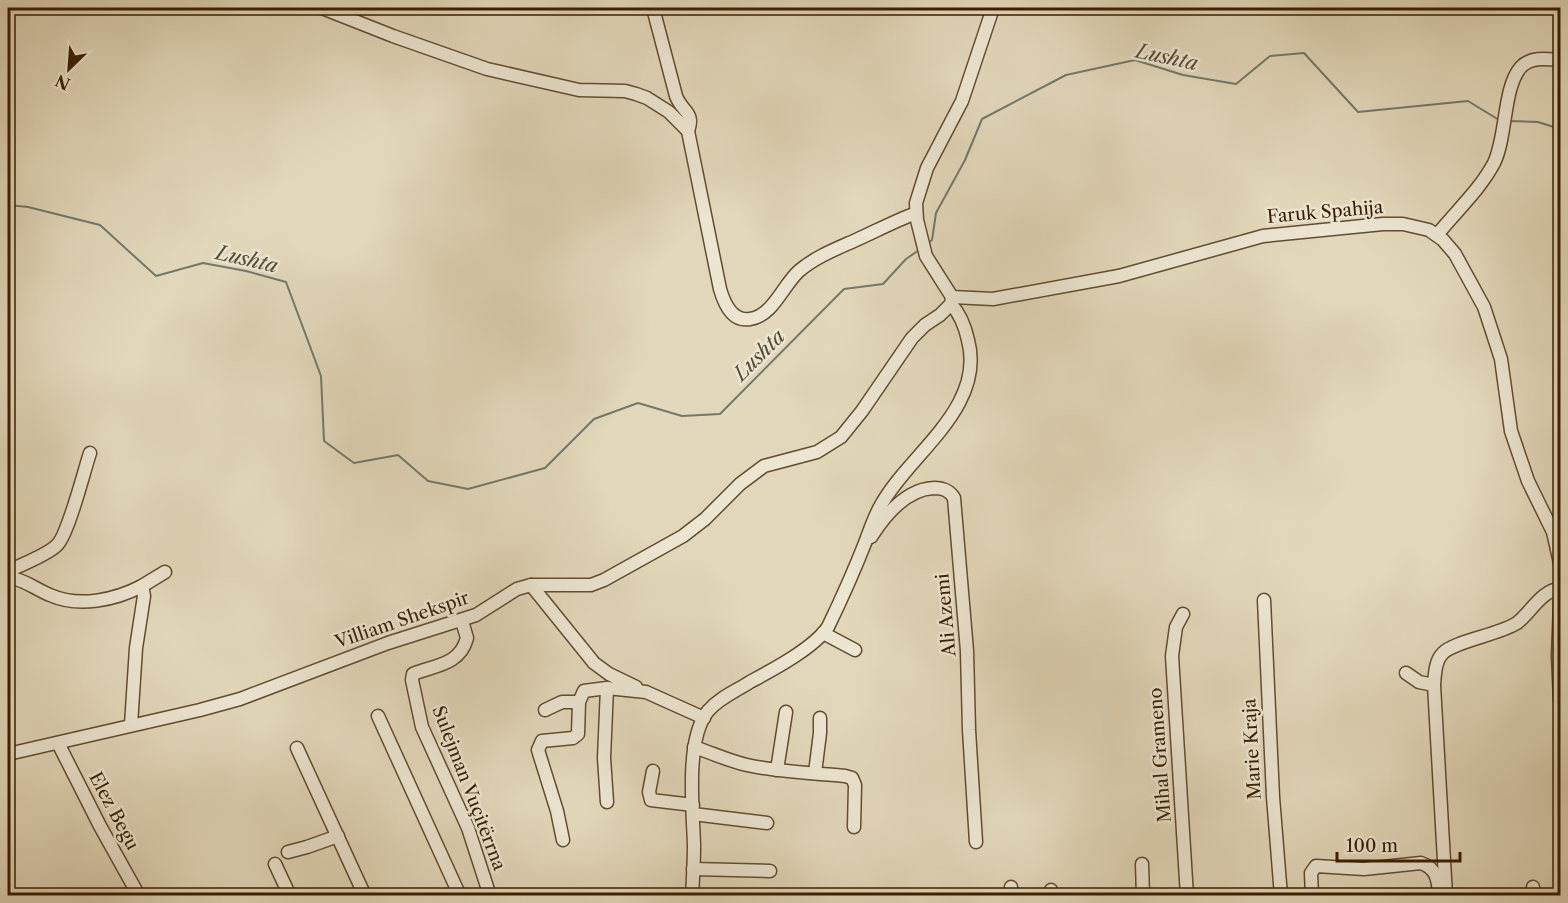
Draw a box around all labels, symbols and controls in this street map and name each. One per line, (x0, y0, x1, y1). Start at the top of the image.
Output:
water label: Lushta (1132, 38, 1200, 75)
north arrow (39, 39, 99, 99)
text: N (52, 71, 73, 95)
street label: Faruk Spahija (1266, 196, 1385, 228)
water label: Lushta (212, 240, 280, 278)
water label: Lushta (727, 324, 790, 387)
street label: Ali Azemi (931, 572, 961, 658)
street label: Villiam Shekspir (331, 587, 472, 654)
street label: Mihal Grameno (1144, 687, 1176, 823)
street label: Marie Kraja (1238, 697, 1266, 800)
street label: Sulejman Vuçitërrna (427, 703, 511, 874)
street label: Elez Begu (84, 768, 144, 854)
scale bar (1337, 825, 1460, 863)
text: 100 m (1346, 835, 1398, 857)

